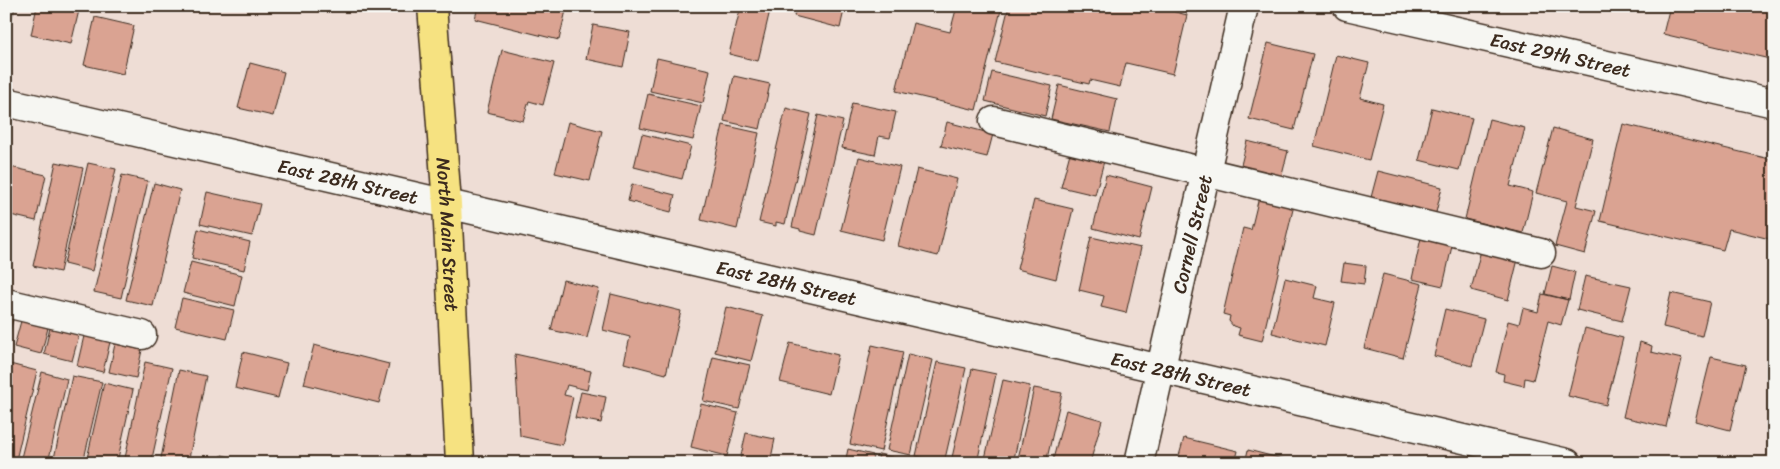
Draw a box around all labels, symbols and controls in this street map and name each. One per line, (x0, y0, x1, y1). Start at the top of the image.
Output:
street label: East 29th Street (1487, 23, 1634, 87)
street label: East 28th Street (274, 149, 421, 214)
street label: North Main Street (427, 156, 468, 312)
street label: Cornell Street (1162, 171, 1222, 297)
street label: East 28th Street (713, 251, 860, 315)
street label: East 28th Street (1107, 342, 1254, 406)

